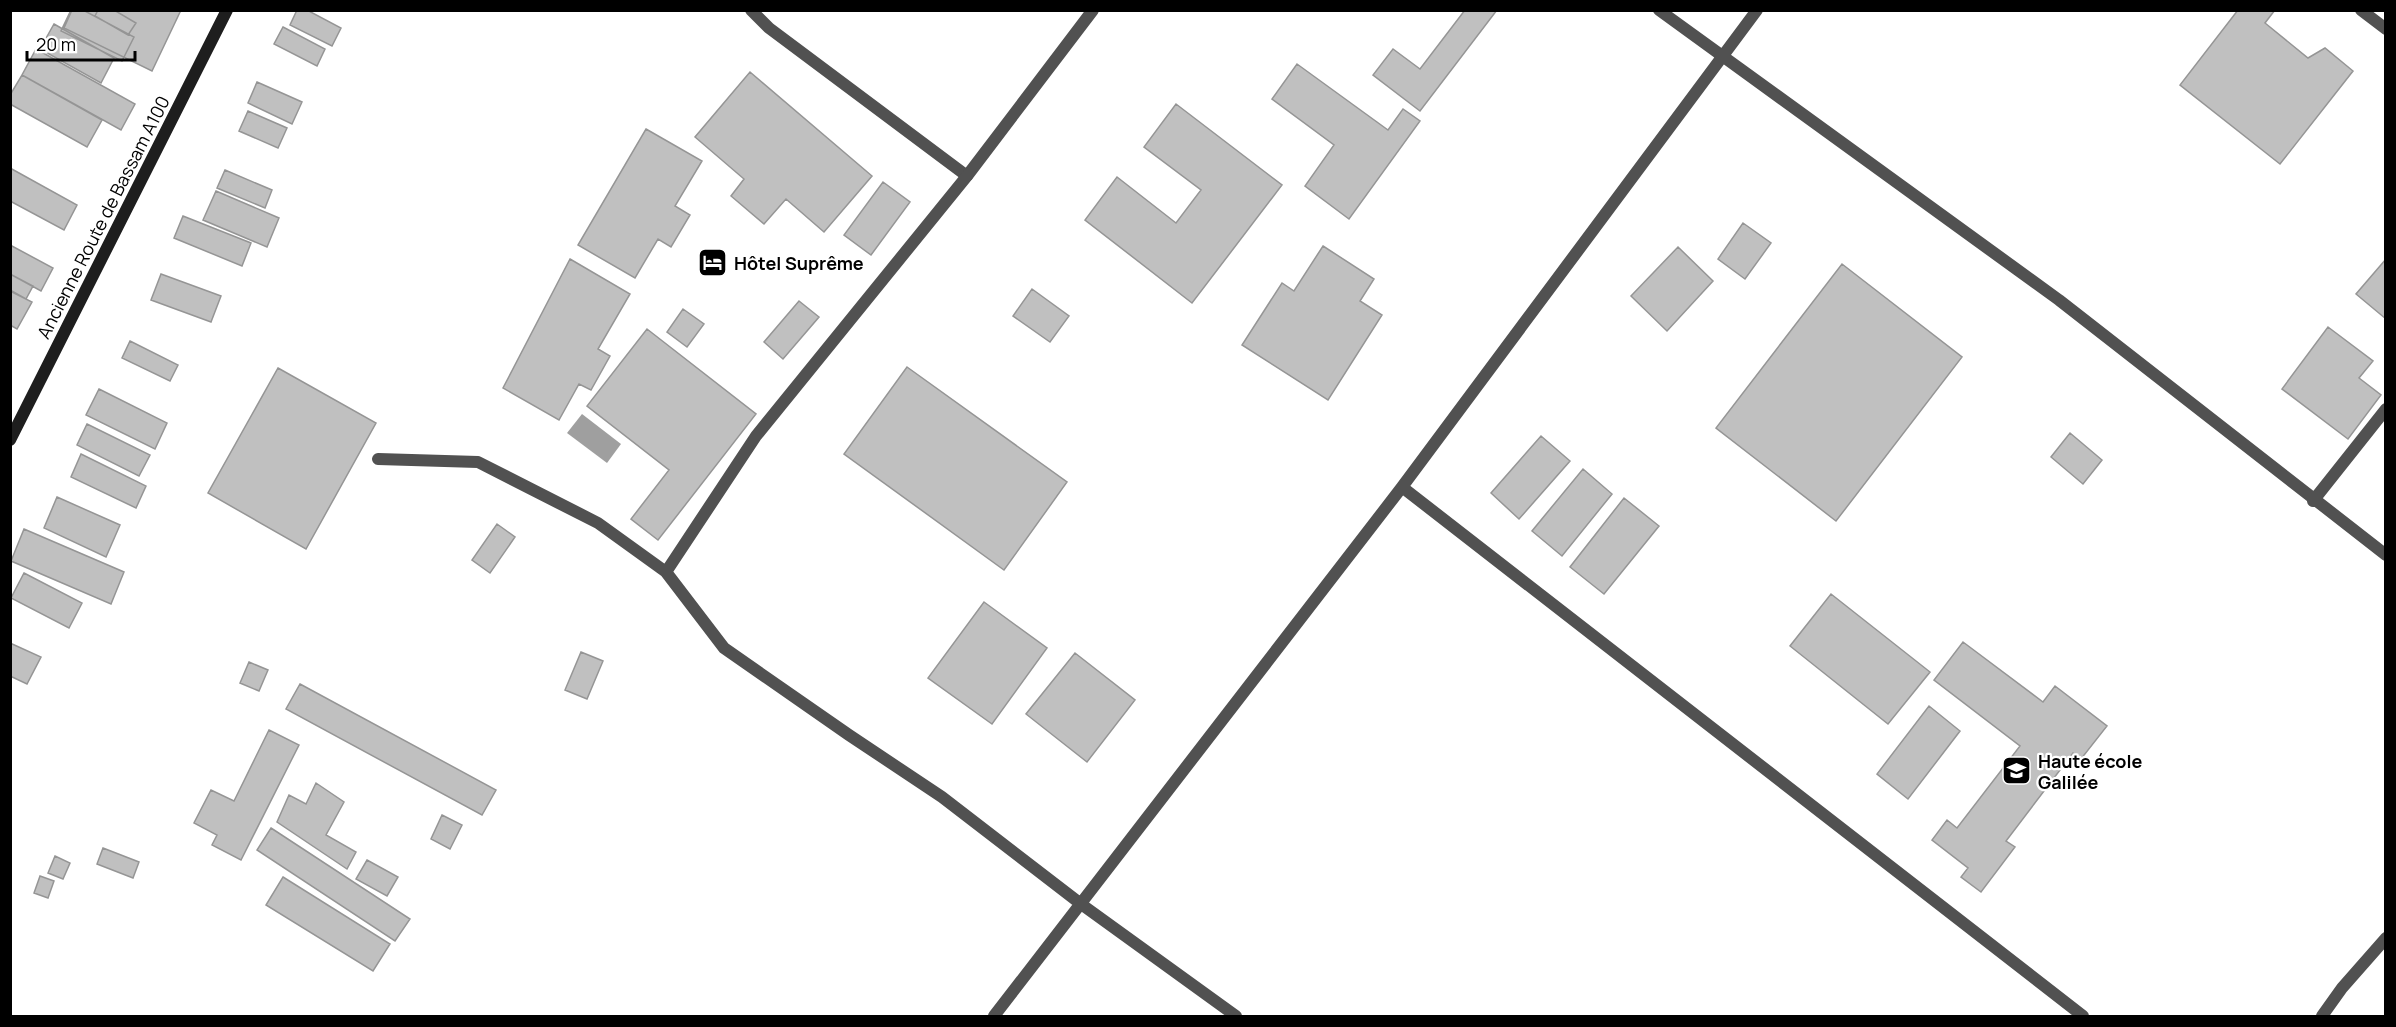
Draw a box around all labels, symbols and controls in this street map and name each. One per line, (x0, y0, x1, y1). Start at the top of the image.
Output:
scale bar (27, 24, 135, 62)
text: 20 m (36, 32, 76, 56)
street label: Ancienne Route de Bassam A100 (31, 92, 175, 342)
hotel icon: Hôtel Suprême (697, 247, 729, 279)
place label: Hôtel Suprême (734, 251, 864, 275)
place label: Haute école Galilée (2038, 749, 2142, 794)
school or university icon: Haute école Galilée (2001, 755, 2033, 787)

